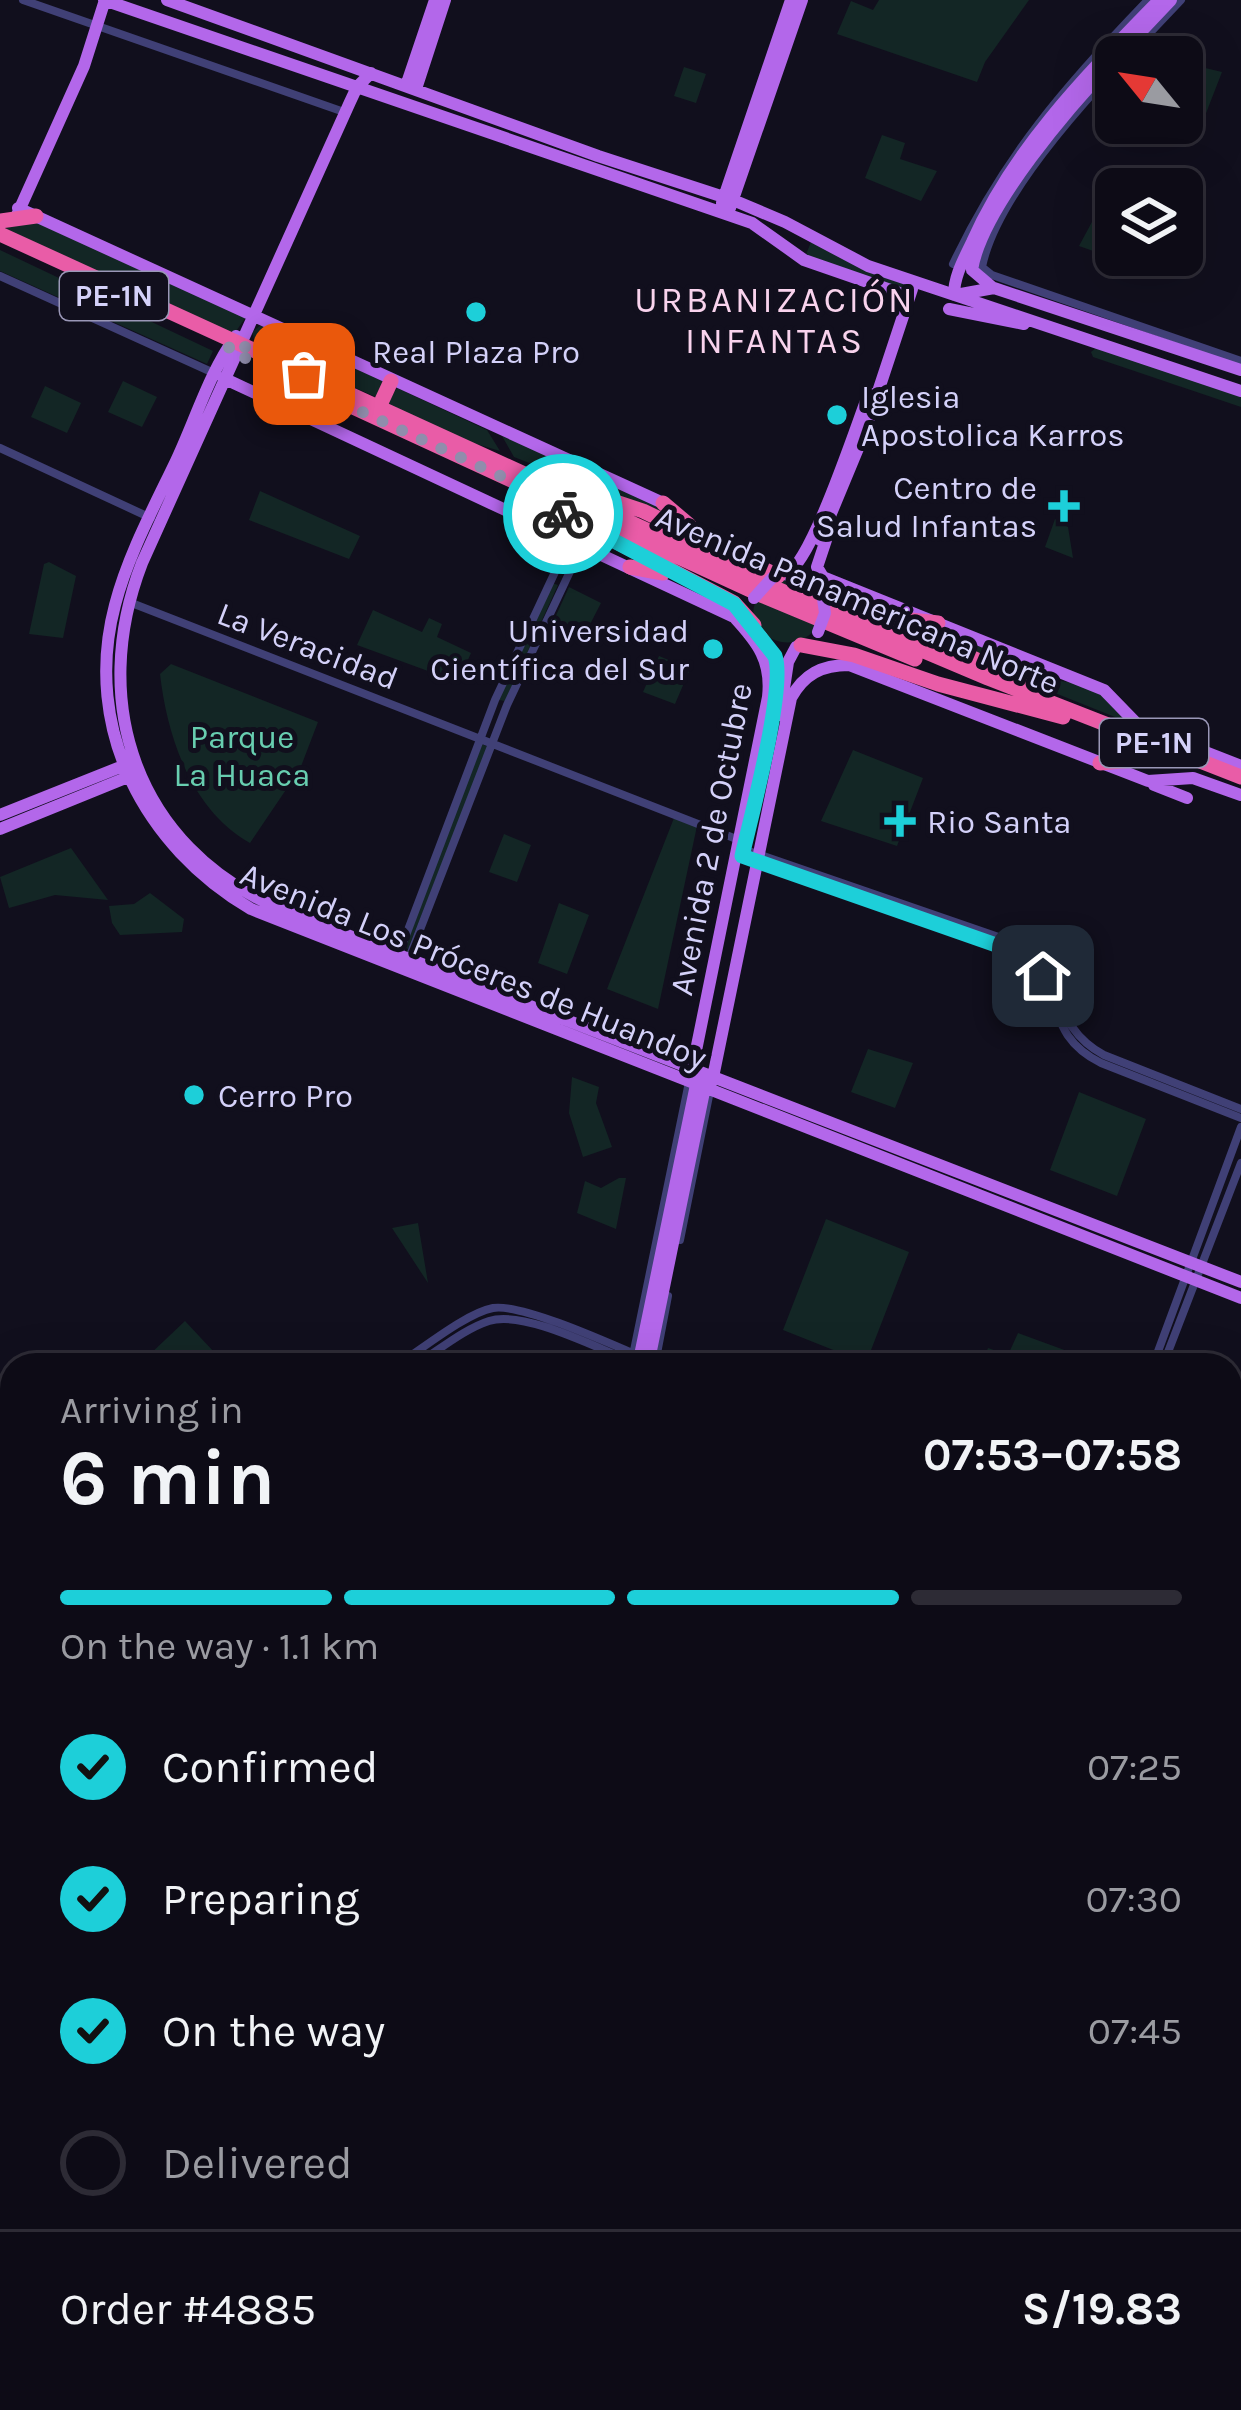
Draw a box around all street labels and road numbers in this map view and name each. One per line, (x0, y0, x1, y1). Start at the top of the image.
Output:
road number: PE-1N (60, 272, 168, 320)
street label: Avenida Panamericana Norte (650, 498, 1065, 702)
street label: La Veracidad (212, 594, 403, 698)
street label: Avenida 2 de Octubre (662, 680, 760, 999)
road number: PE-1N (1100, 719, 1208, 767)
street label: Avenida Los Próceres de Huandoy (235, 855, 712, 1077)

